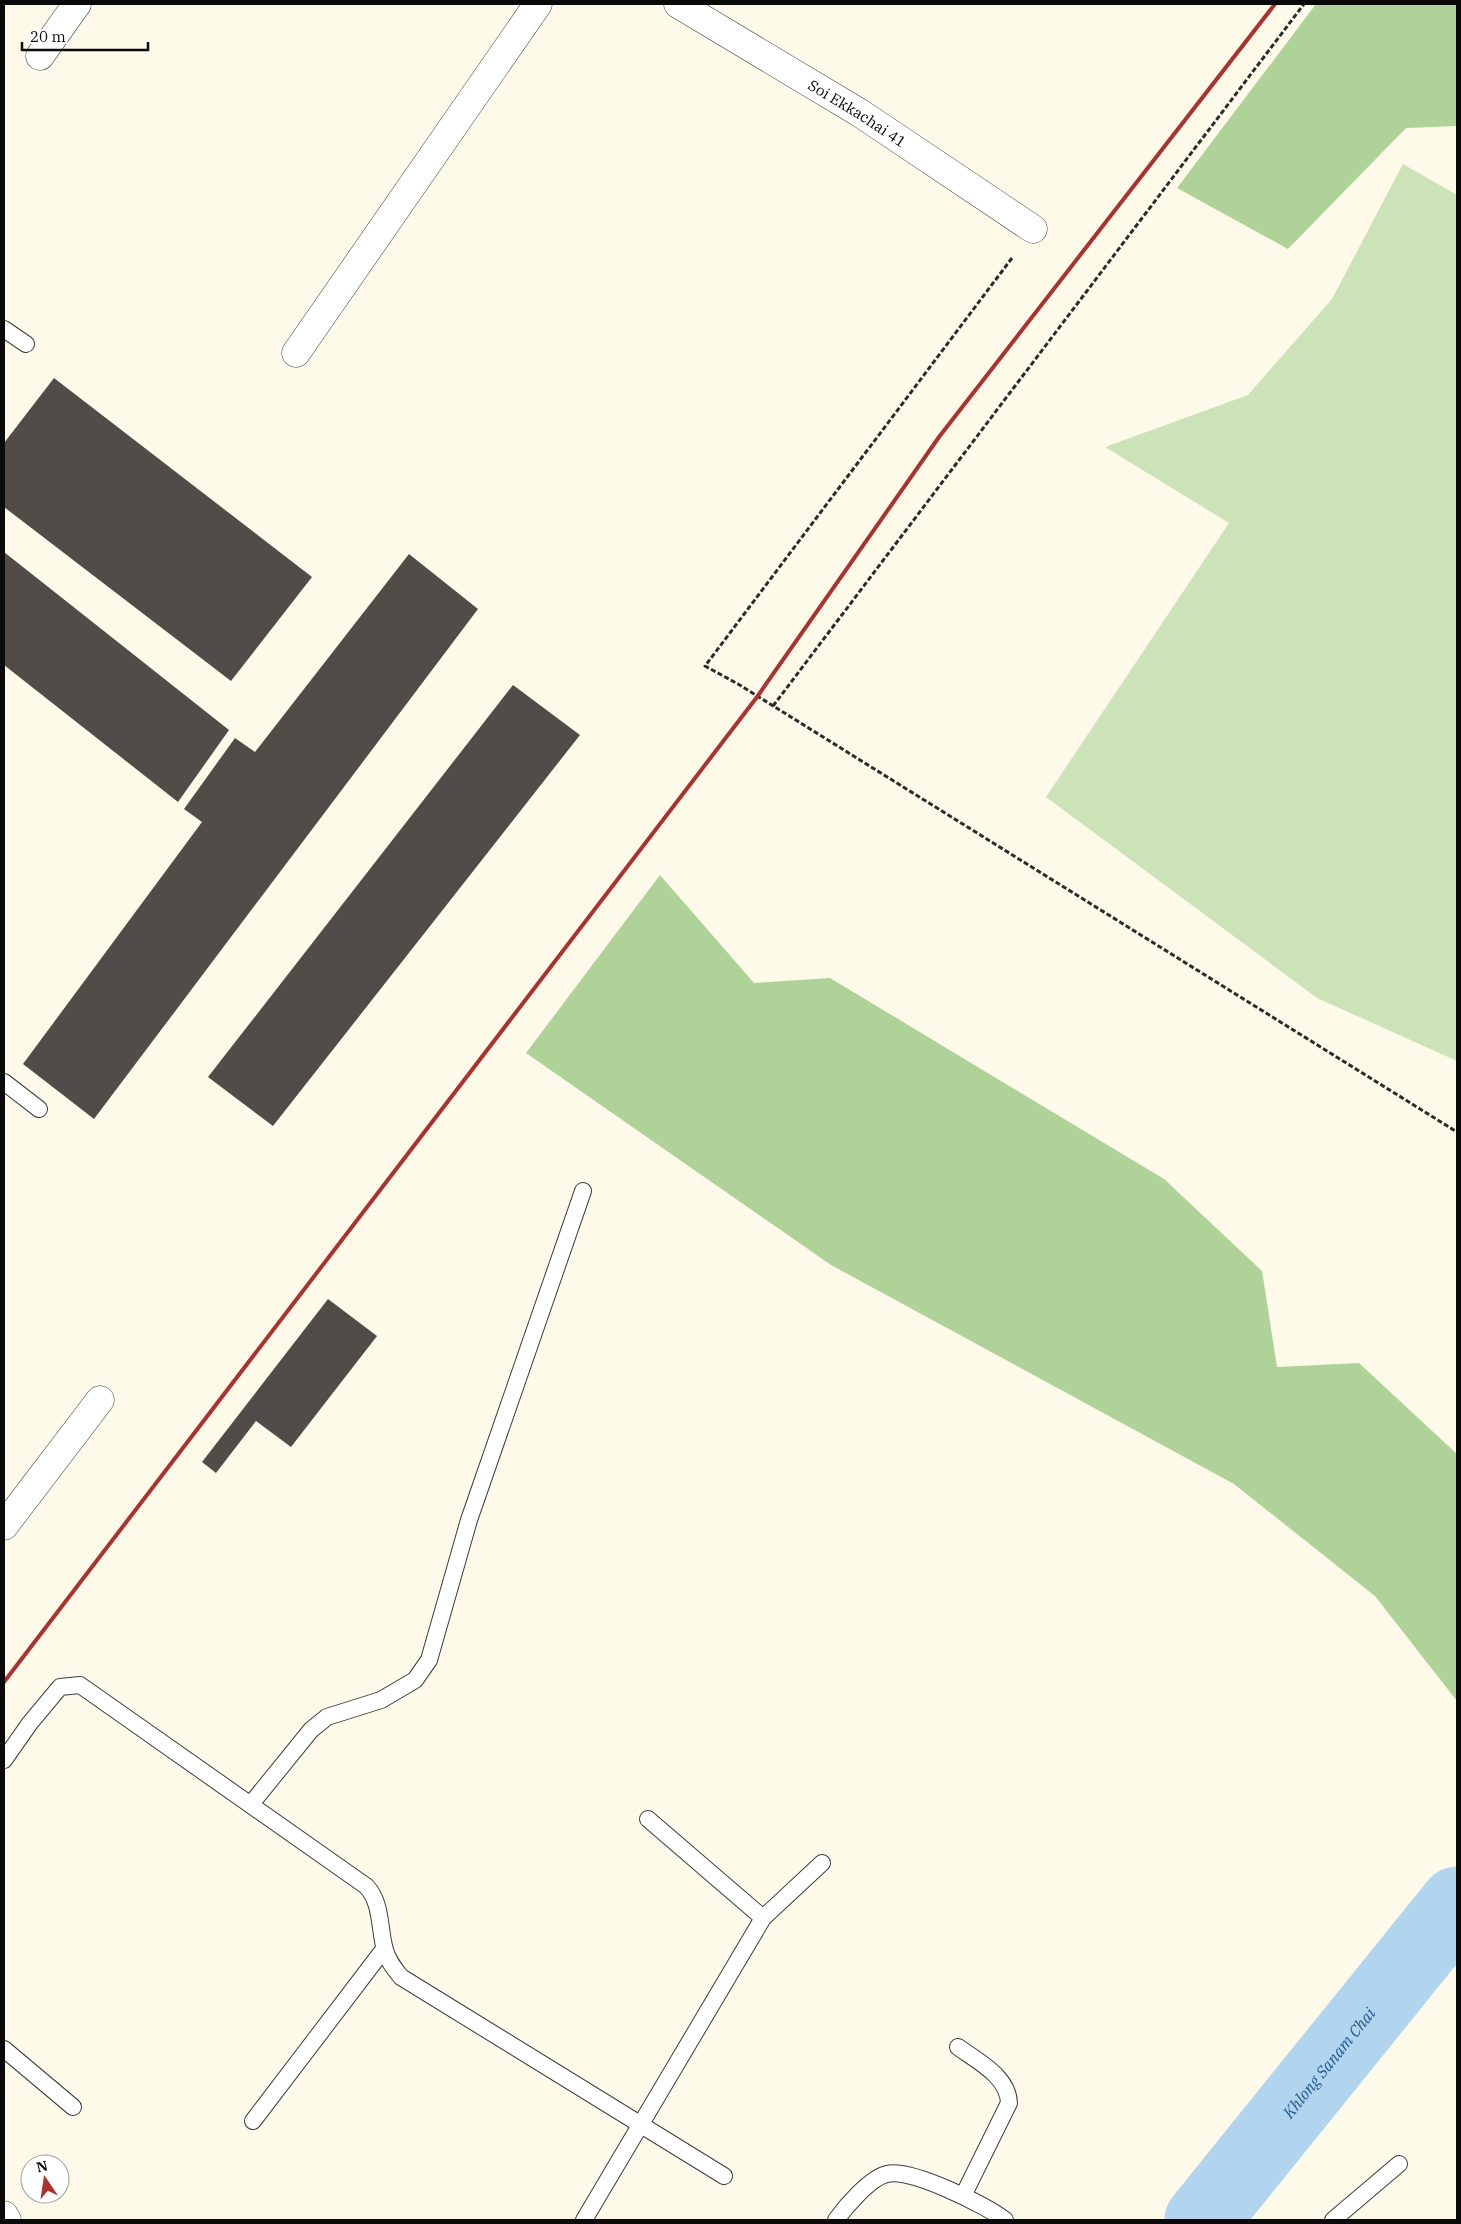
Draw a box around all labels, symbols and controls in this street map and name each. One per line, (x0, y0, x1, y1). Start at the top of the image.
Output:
scale bar (22, 20, 149, 52)
text: 20 m (30, 27, 66, 46)
street label: Soi Ekkachai 41 (805, 75, 910, 151)
water label: Khlong Sanam Chai (1278, 2003, 1379, 2123)
north arrow (20, 2154, 70, 2204)
text: N (35, 2156, 49, 2176)

